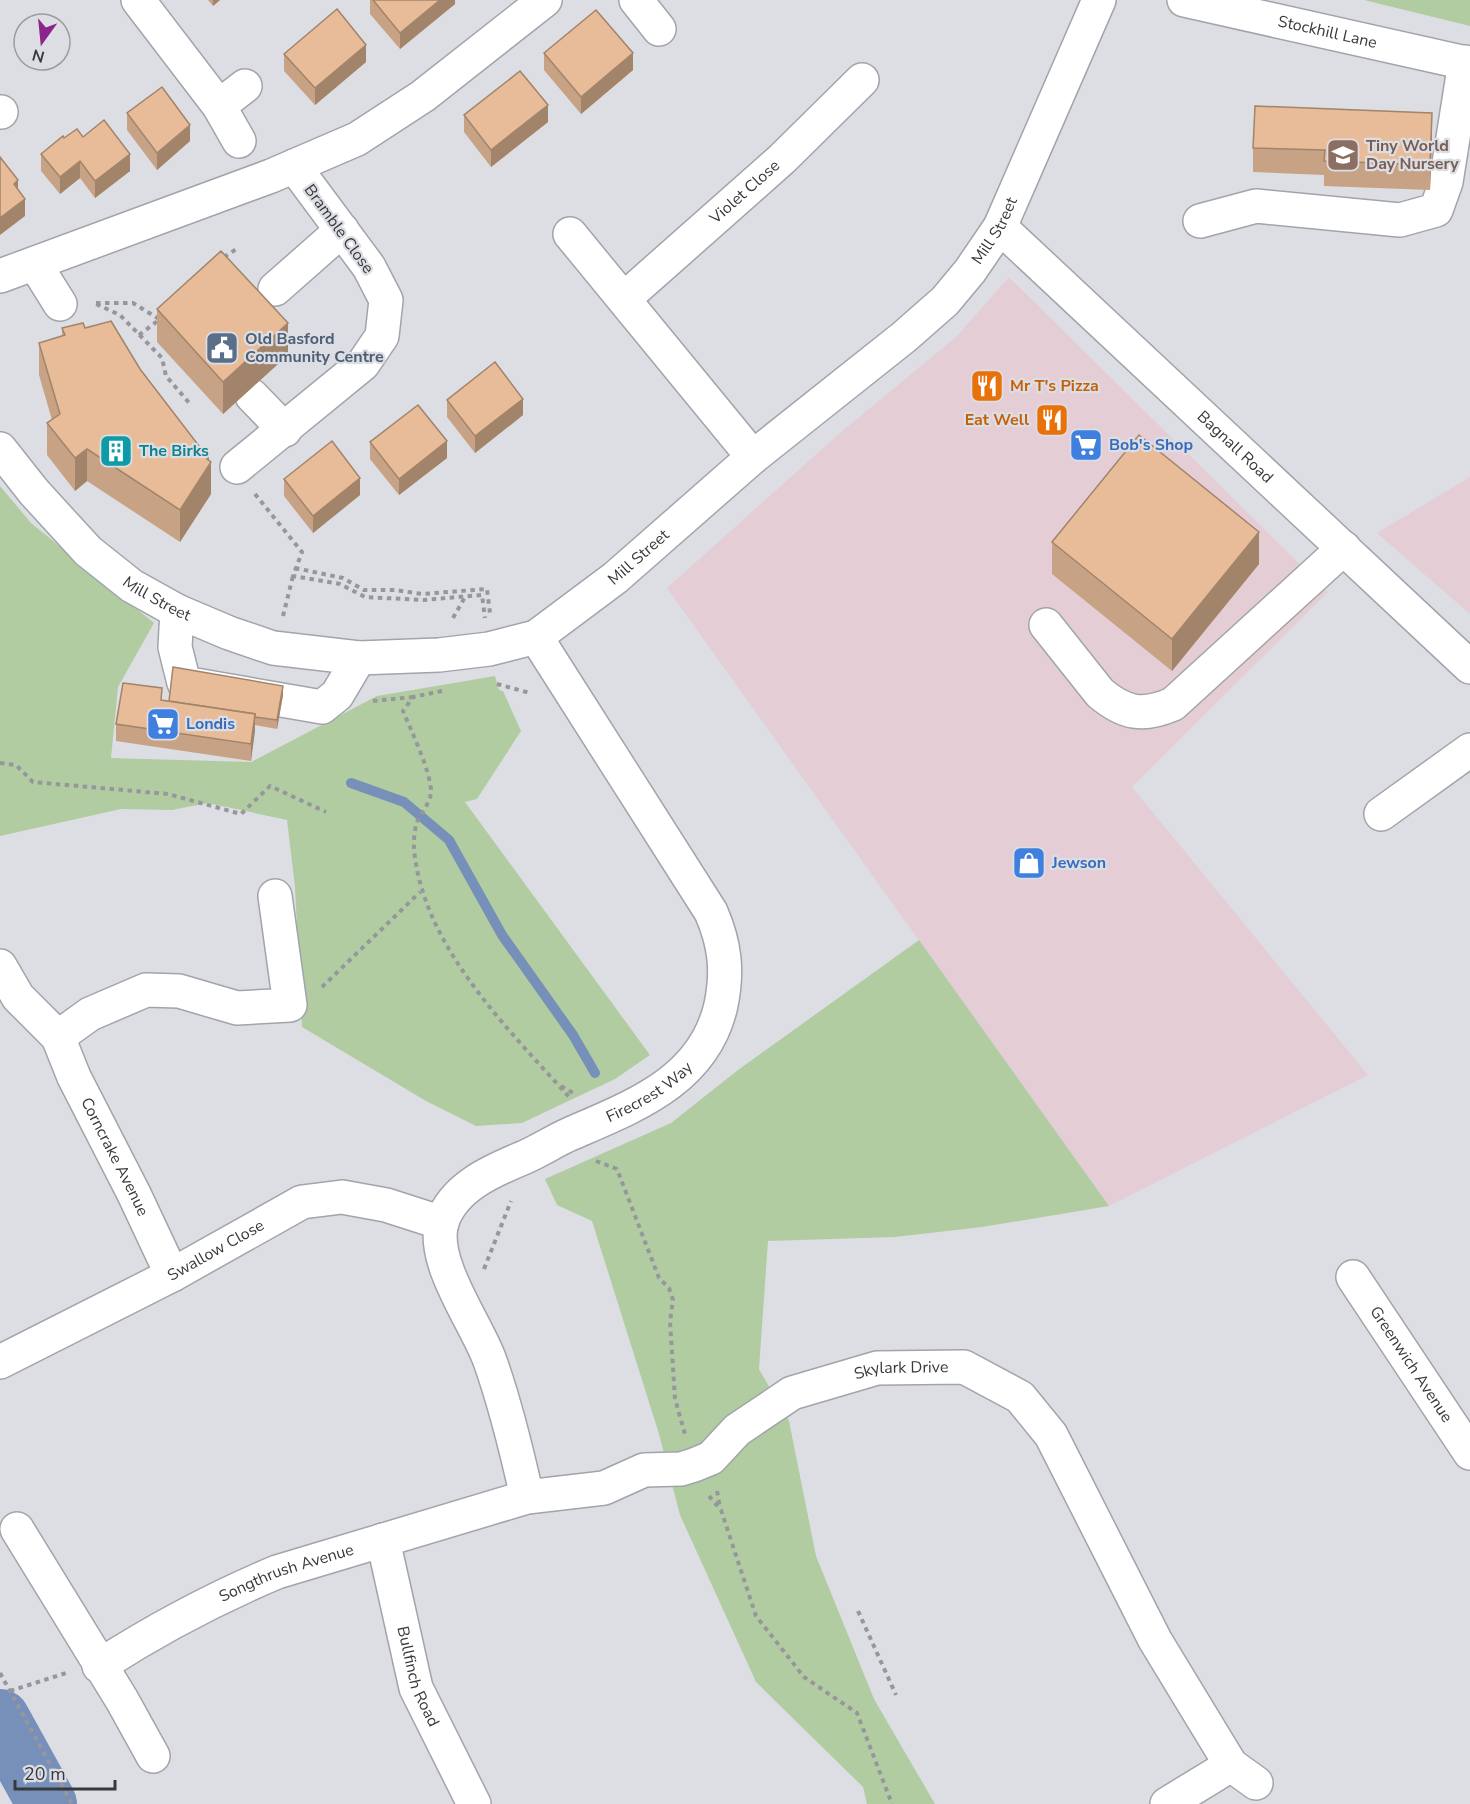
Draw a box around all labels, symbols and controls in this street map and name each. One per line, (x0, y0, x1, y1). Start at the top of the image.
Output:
street label: Stockhill Lane (1276, 10, 1379, 54)
north arrow (12, 12, 72, 72)
text: N (30, 43, 47, 68)
place label: Tiny World Day Nursery (1366, 135, 1459, 175)
school or university icon: Tiny World Day Nursery (1325, 137, 1361, 173)
street label: Violet Close (704, 155, 785, 230)
street label: Bramble Close (299, 180, 379, 278)
street label: Mill Street (967, 193, 1023, 269)
place label: Old Basford Community Centre (245, 328, 384, 368)
public building icon: Old Basford Community Centre (204, 330, 240, 366)
restaurant icon: Mr T's Pizza (969, 368, 1005, 404)
place label: Mr T's Pizza (1010, 375, 1099, 397)
restaurant icon: Eat Well (1034, 402, 1070, 438)
street label: Bagnall Road (1192, 406, 1278, 488)
place label: Eat Well (965, 409, 1029, 431)
supermarket icon: Bob's Shop (1068, 427, 1104, 463)
building icon: The Birks (98, 433, 134, 469)
place label: Bob's Shop (1109, 434, 1193, 456)
place label: The Birks (139, 440, 209, 462)
street label: Mill Street (603, 524, 674, 590)
street label: Mill Street (118, 572, 194, 627)
supermarket icon: Londis (145, 706, 181, 742)
place label: Londis (186, 713, 235, 735)
shop icon: Jewson (1011, 845, 1047, 881)
place label: Jewson (1051, 852, 1106, 874)
street label: Firecrest Way (603, 1056, 698, 1128)
street label: Corncrake Avenue (75, 1094, 154, 1220)
street label: Swallow Close (163, 1214, 268, 1286)
street label: Greenwich Avenue (1364, 1302, 1458, 1427)
street label: Skylark Drive (851, 1356, 949, 1385)
street label: Songthrush Avenue (215, 1539, 356, 1608)
street label: Bullfinch Road (392, 1624, 445, 1730)
scale bar (15, 1753, 116, 1791)
text: 20 m (24, 1762, 66, 1786)

